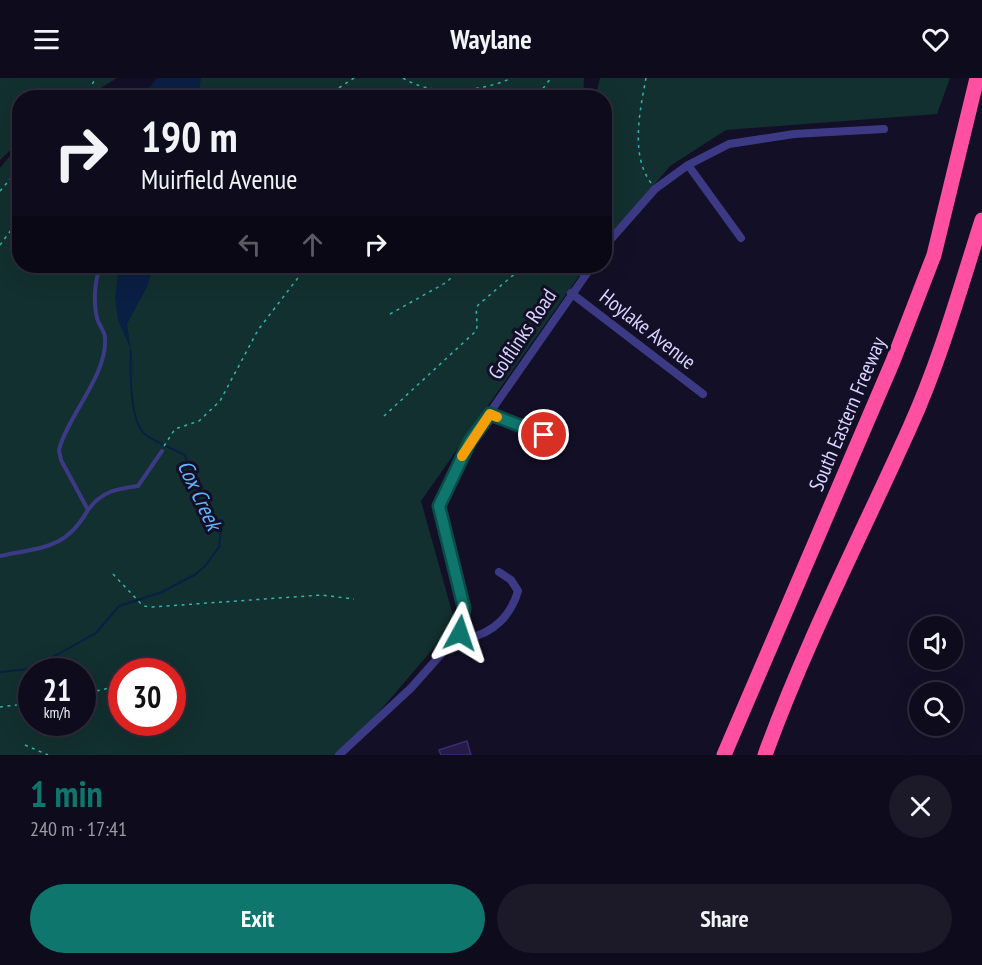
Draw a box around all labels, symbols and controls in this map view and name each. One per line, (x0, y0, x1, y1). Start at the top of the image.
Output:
text: Waylane (450, 22, 532, 56)
icon: menu (30, 23, 63, 56)
icon: heart (919, 23, 952, 56)
text: 190 m (141, 109, 238, 164)
icon: right (42, 114, 120, 192)
text: Muirfield Avenue (141, 162, 297, 196)
icon: left (233, 228, 266, 261)
icon: ahead (296, 228, 329, 261)
icon: right (359, 228, 392, 261)
street label: Hoylake Avenue (594, 283, 702, 375)
street label: Golflinks Road (482, 284, 562, 384)
street label: South Eastern Freeway (802, 333, 892, 495)
pin (518, 409, 569, 460)
icon: arrive (527, 418, 560, 451)
water label: Cox Creek (172, 456, 229, 537)
position arrow (428, 601, 492, 665)
map controls (909, 616, 963, 736)
button: sound (909, 616, 963, 670)
speed limit sign: 30 (108, 658, 186, 736)
text: 21 (43, 670, 71, 709)
button: search (909, 682, 963, 736)
text: km/h (44, 703, 70, 722)
text: 1 min (30, 770, 103, 817)
button: close (889, 775, 952, 838)
text: 240 m · 17:41 (30, 816, 127, 842)
button: Exit (30, 884, 485, 953)
button: Share (497, 884, 952, 953)

